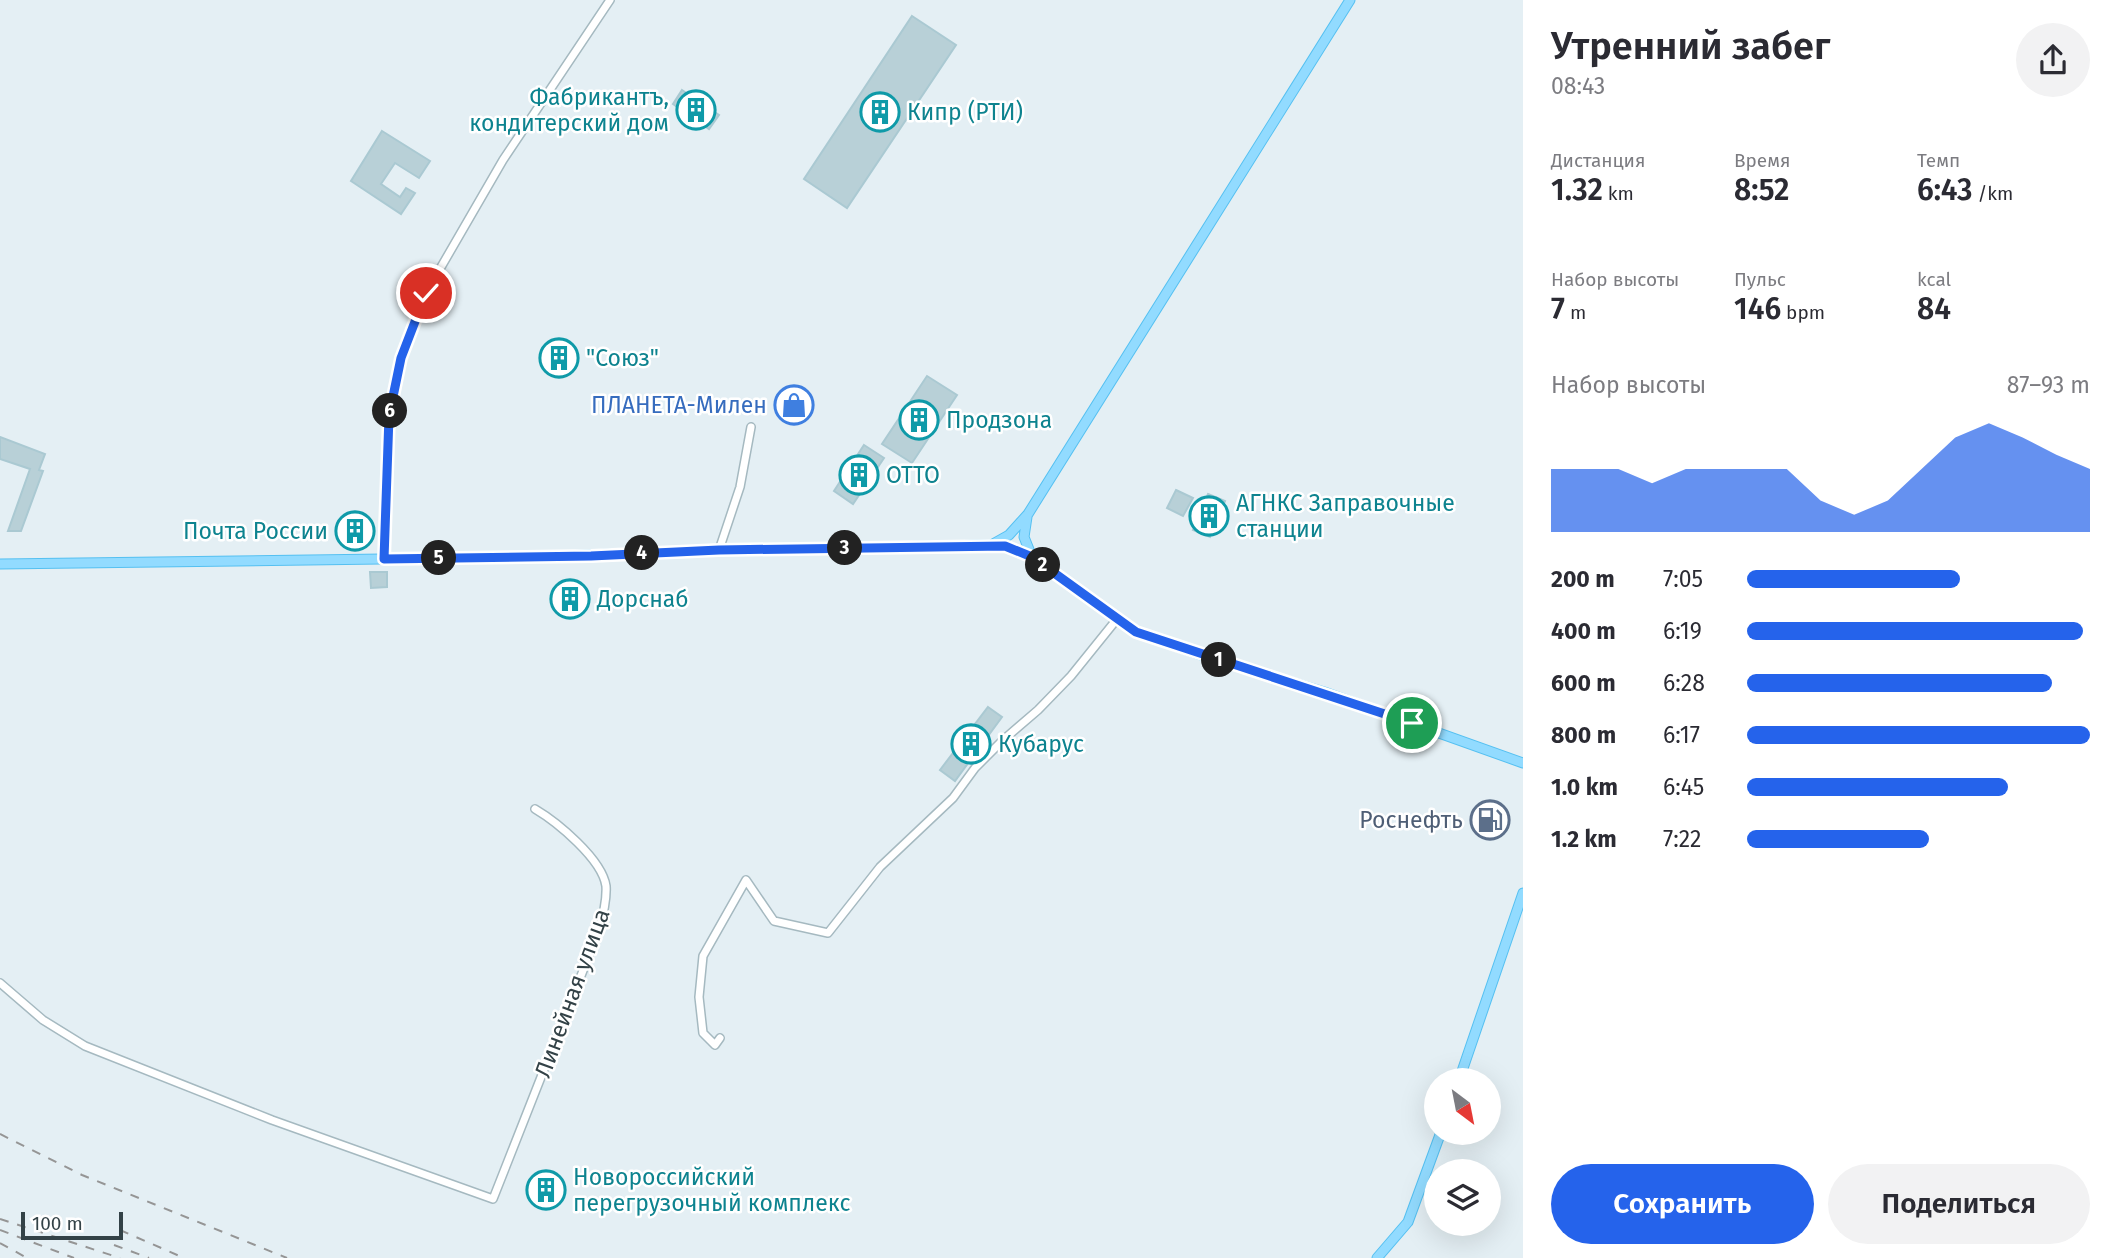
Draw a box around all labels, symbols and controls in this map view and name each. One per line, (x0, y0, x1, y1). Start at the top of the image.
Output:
text: Утренний забег (1551, 23, 1830, 69)
button: share (2016, 23, 2090, 97)
text: 08:43 (1551, 72, 1605, 100)
place label: Фабрикантъ, кондитерский дом (469, 83, 669, 137)
building icon: Фабрикантъ, кондитерский дом (675, 89, 717, 131)
building icon: Кипр (РТИ) (859, 91, 901, 133)
place label: Кипр (РТИ) (907, 98, 1023, 126)
text: Дистанция (1551, 149, 1646, 172)
text: Время (1734, 149, 1790, 172)
text: Темп (1917, 149, 1960, 172)
text: 1.32 (1551, 172, 1603, 208)
text: 8:52 (1734, 172, 1789, 208)
text: 6:43 (1917, 172, 1972, 208)
text: km (1603, 182, 1634, 205)
text: /km (1972, 182, 2013, 205)
pin (396, 263, 456, 323)
text: Набор высоты (1551, 268, 1679, 291)
text: Пульс (1734, 268, 1786, 291)
text: kcal (1917, 268, 1951, 291)
icon: check (407, 274, 445, 312)
text: 7 (1551, 291, 1565, 327)
text: 146 (1734, 291, 1781, 327)
text: 84 (1917, 291, 1951, 327)
text: m (1565, 301, 1586, 324)
text: bpm (1781, 301, 1825, 324)
building icon: "Союз" (538, 337, 580, 379)
place label: "Союз" (586, 344, 659, 372)
text: Набор высоты (1551, 371, 1706, 399)
text: 87–93 m (2007, 371, 2090, 399)
shop icon: ПЛАНЕТА-Милен (773, 384, 815, 426)
place label: ПЛАНЕТА-Милен (591, 391, 767, 419)
pin: 6 (372, 394, 408, 428)
text: 6 (384, 399, 395, 422)
building icon: Продзона (898, 399, 940, 441)
place label: Продзона (946, 406, 1052, 434)
building icon: ОТТО (838, 454, 880, 496)
place label: ОТТО (886, 461, 940, 489)
place label: АГНКС Заправочные станции (1236, 489, 1455, 543)
building icon: АГНКС Заправочные станции (1188, 495, 1230, 537)
building icon: Почта России (334, 510, 376, 552)
place label: Почта России (183, 517, 328, 545)
pin: 3 (828, 530, 862, 566)
pin: 4 (624, 536, 660, 570)
text: 3 (840, 536, 849, 559)
pin: 5 (422, 540, 457, 576)
text: 4 (636, 541, 647, 564)
text: 5 (433, 546, 444, 569)
pin: 2 (1026, 548, 1060, 582)
text: 2 (1038, 553, 1047, 576)
text: 200 m (1551, 565, 1615, 593)
text: 7:05 (1663, 565, 1703, 593)
building icon: Дорснаб (549, 578, 591, 620)
place label: Дорснаб (596, 585, 689, 613)
text: 400 m (1551, 617, 1616, 645)
text: 6:19 (1663, 617, 1702, 645)
pin: 1 (1202, 642, 1236, 678)
text: 1 (1214, 648, 1223, 671)
text: 600 m (1551, 669, 1616, 697)
text: 6:28 (1663, 669, 1705, 697)
pin (1382, 693, 1442, 753)
icon: arrive (1393, 704, 1431, 742)
text: 800 m (1551, 721, 1616, 749)
text: 6:17 (1663, 721, 1700, 749)
building icon: Кубарус (950, 723, 992, 765)
place label: Кубарус (998, 730, 1084, 758)
text: 1.0 km (1551, 773, 1618, 801)
text: 6:45 (1663, 773, 1704, 801)
fuel station icon: Роснефть (1469, 799, 1511, 841)
place label: Роснефть (1359, 806, 1463, 834)
text: 1.2 km (1551, 825, 1617, 853)
text: 7:22 (1663, 825, 1702, 853)
street label: Линейная улица (528, 905, 616, 1081)
north arrow (1424, 1068, 1502, 1144)
map controls (1424, 1068, 1501, 1236)
button: layers (1424, 1159, 1501, 1236)
place label: Новороссийский перегрузочный комплекс (573, 1163, 850, 1217)
button: Сохранить (1551, 1164, 1814, 1244)
button: Поделиться (1828, 1164, 2090, 1244)
building icon: Новороссийский перегрузочный комплекс (525, 1169, 567, 1211)
scale bar (21, 1209, 122, 1241)
text: 100 m (32, 1212, 83, 1235)

